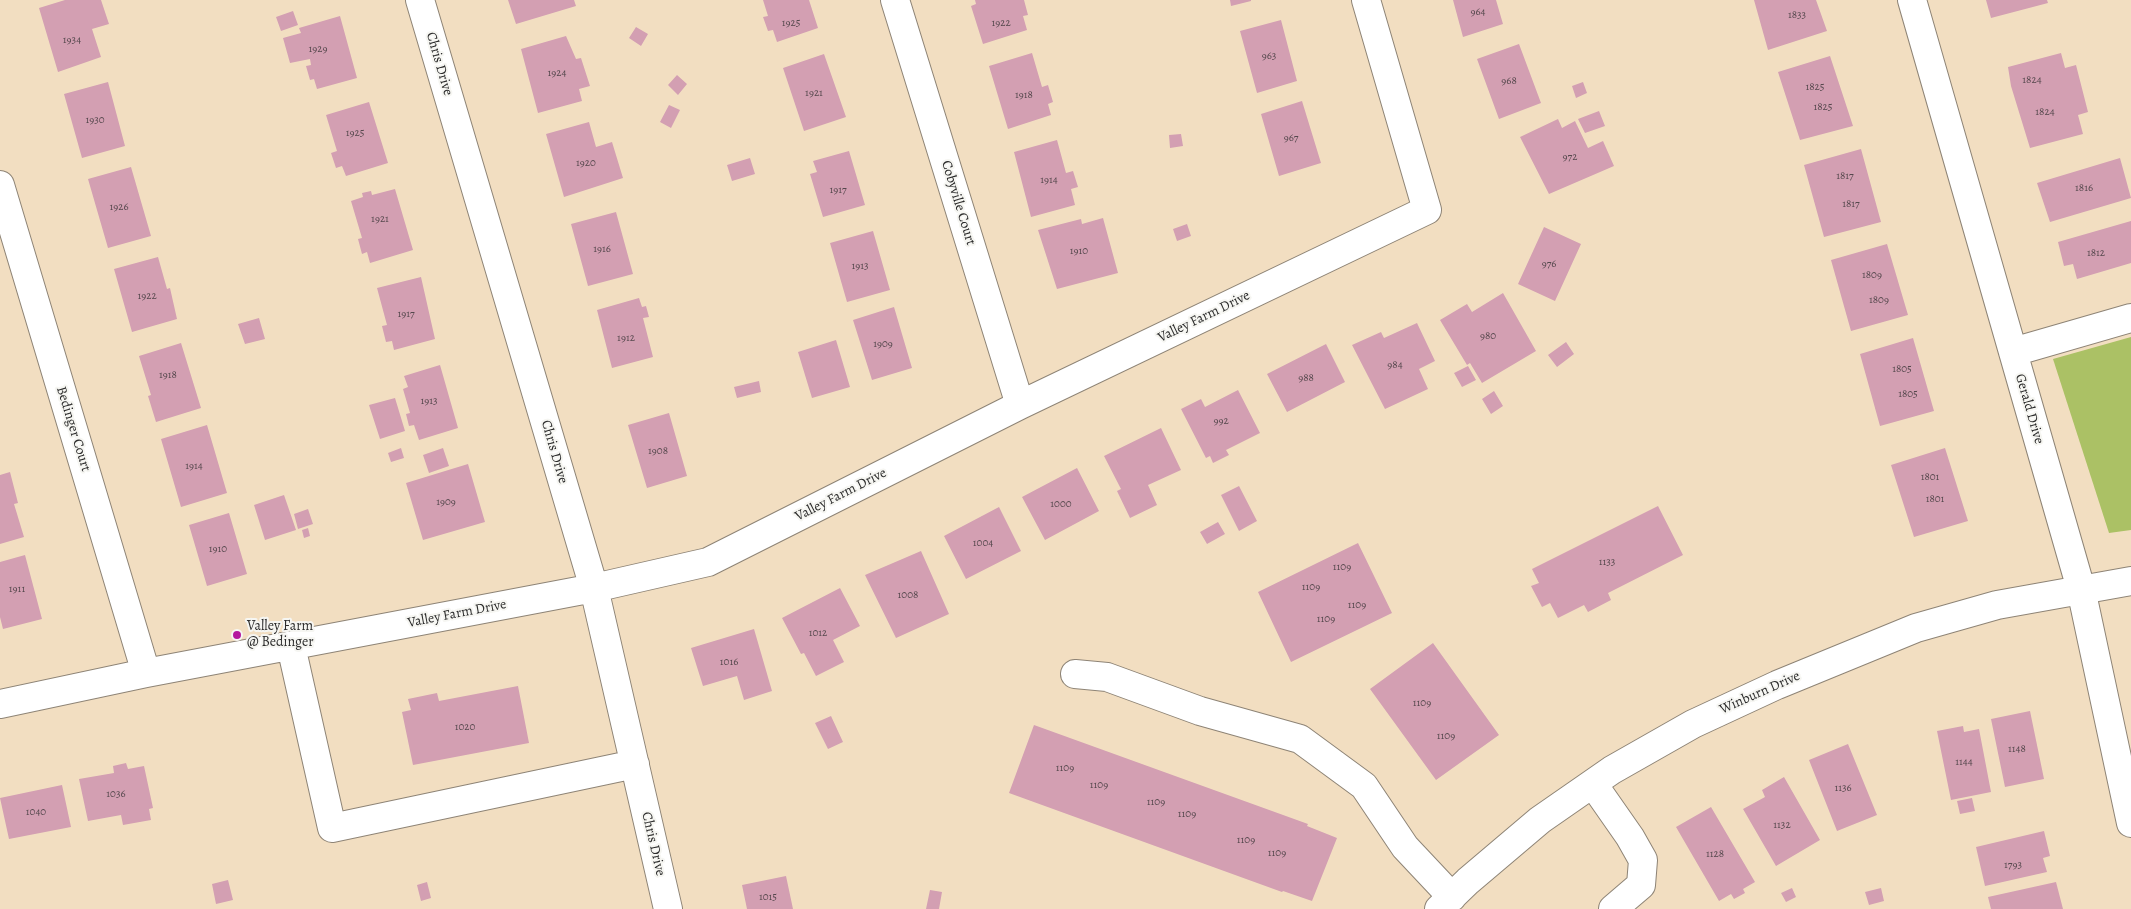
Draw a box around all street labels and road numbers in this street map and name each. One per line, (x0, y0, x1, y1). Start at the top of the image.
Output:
street label: Chris Drive (422, 30, 456, 98)
street label: Cobyville Court (937, 159, 979, 247)
street label: Valley Farm Drive (1155, 287, 1253, 347)
street label: Gerald Drive (2011, 372, 2047, 446)
street label: Bedinger Court (52, 384, 94, 474)
street label: Chris Drive (537, 418, 571, 486)
street label: Valley Farm Drive (792, 465, 890, 525)
street label: Valley Farm Drive (406, 596, 508, 632)
street label: Winburn Drive (1717, 668, 1803, 718)
street label: Chris Drive (637, 810, 669, 878)

